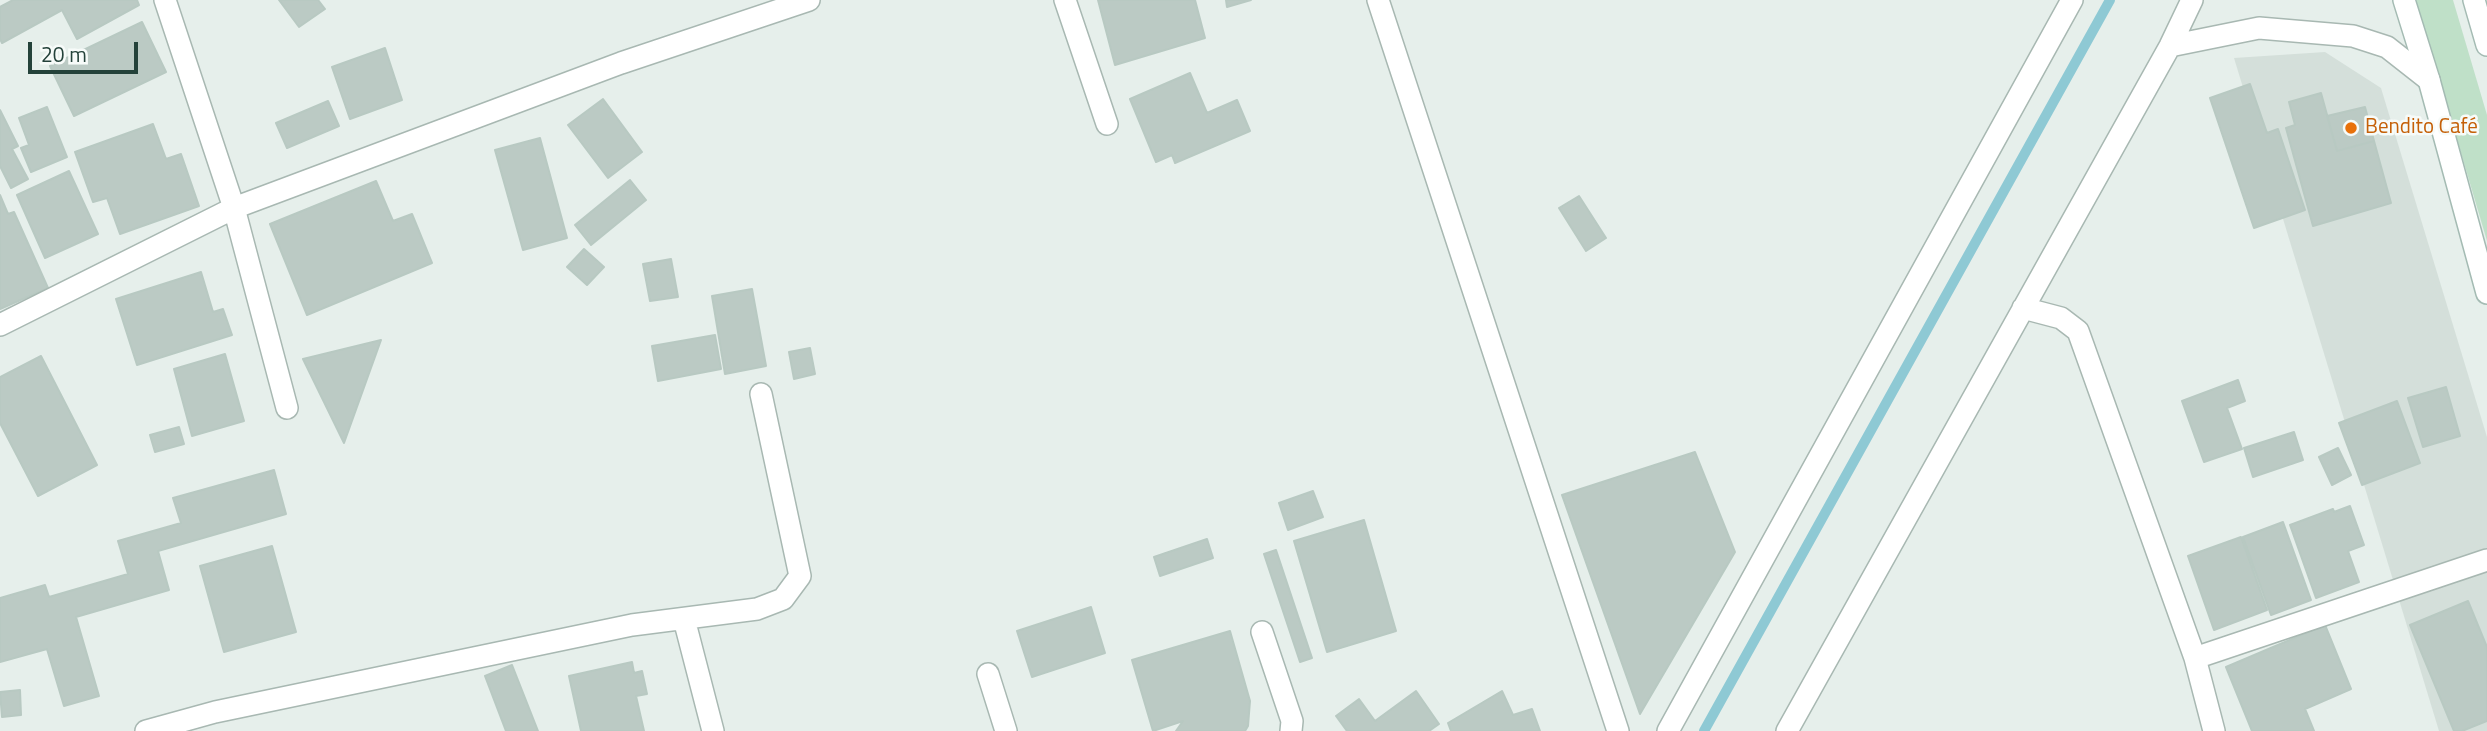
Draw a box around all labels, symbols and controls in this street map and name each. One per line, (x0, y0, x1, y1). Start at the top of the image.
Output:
scale bar (32, 28, 142, 72)
text: 20 m (41, 38, 87, 70)
place label: Bendito Café (2365, 115, 2478, 141)
marker: Bendito Café (2343, 120, 2359, 136)

